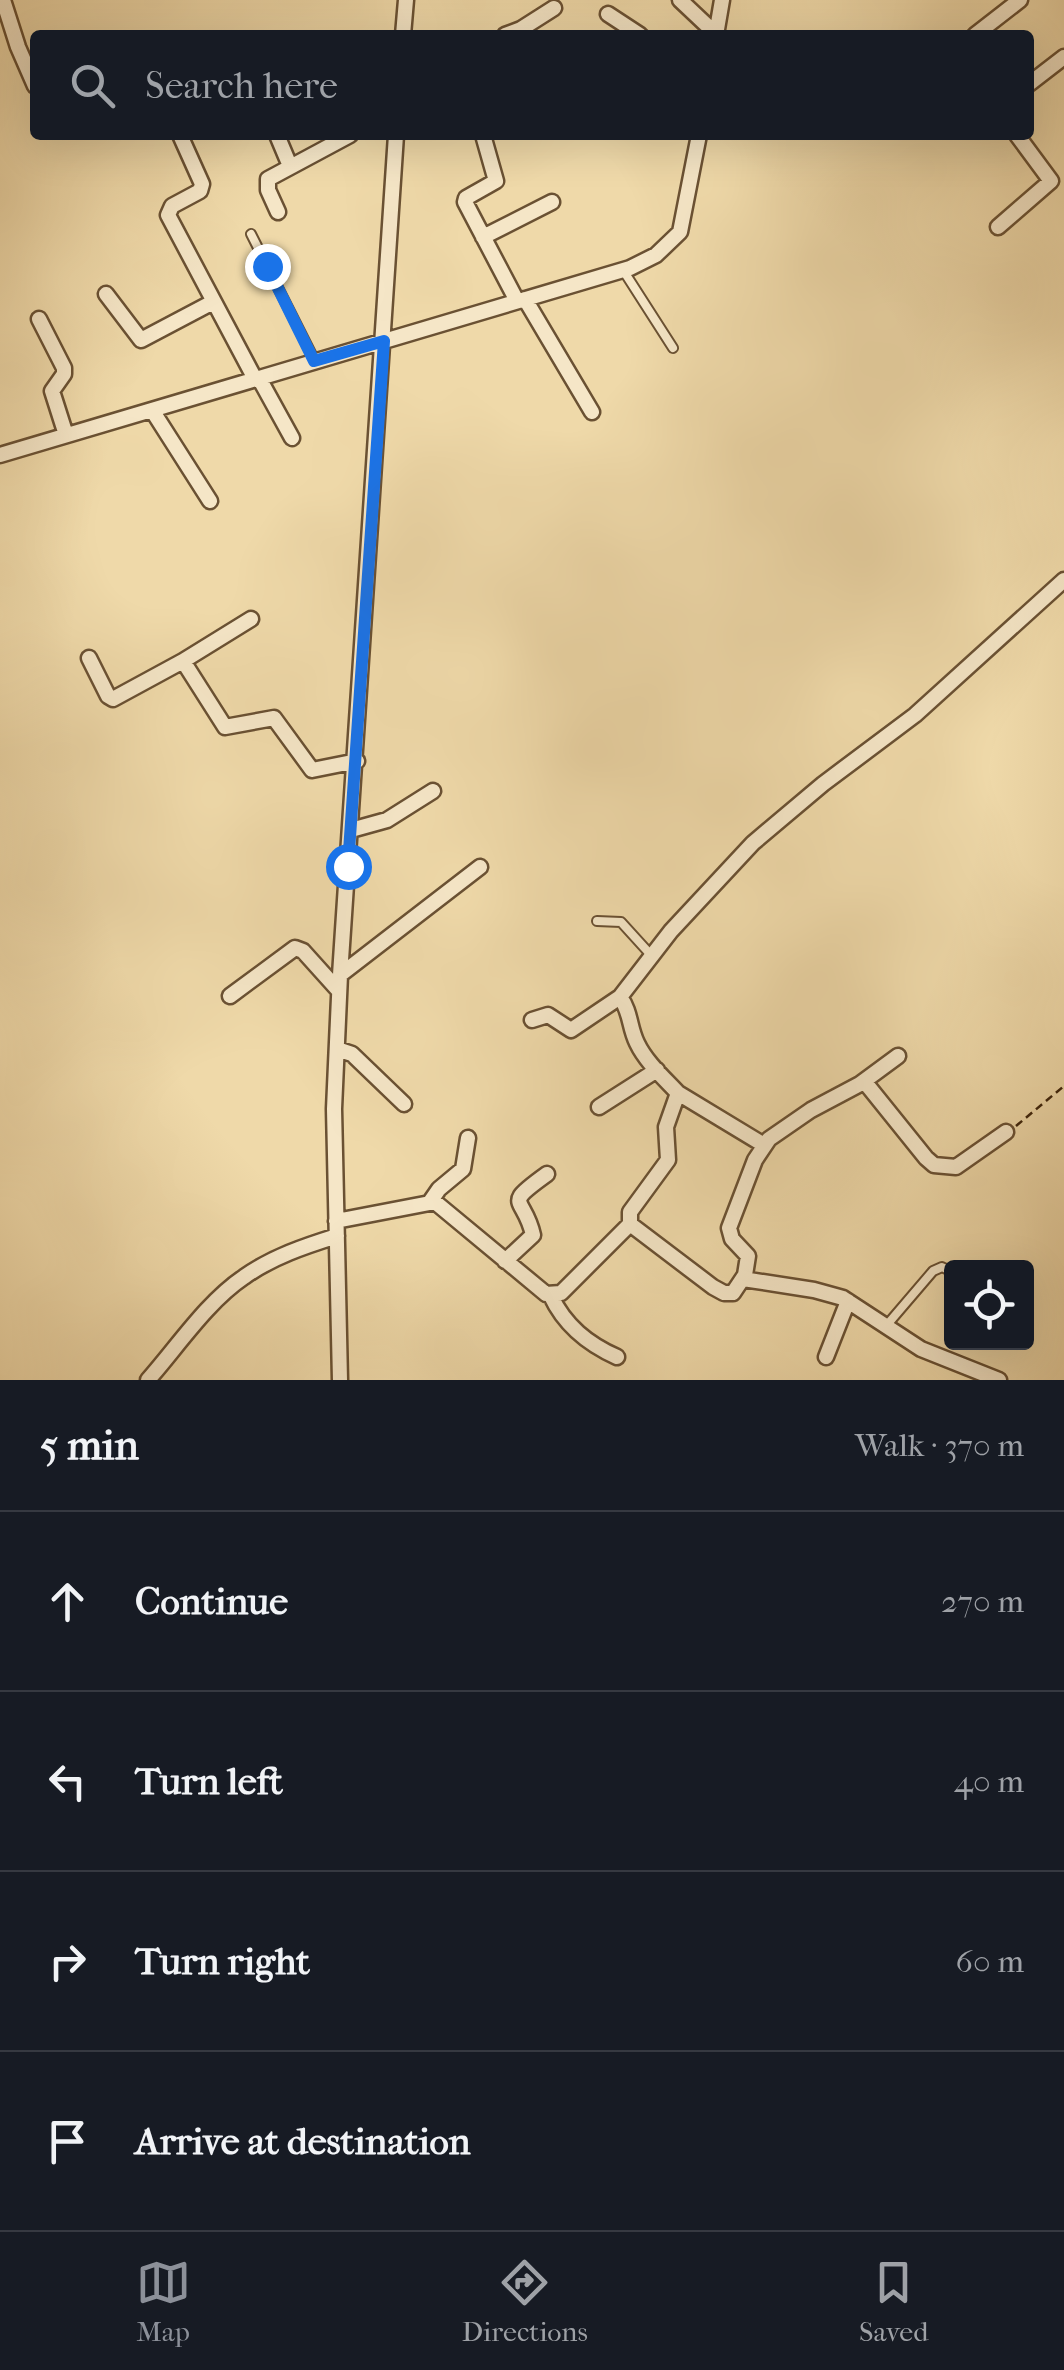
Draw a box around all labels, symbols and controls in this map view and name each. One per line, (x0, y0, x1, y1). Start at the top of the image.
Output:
search box (30, 30, 1034, 140)
icon: search (65, 58, 120, 113)
text: Search here (145, 63, 338, 108)
route end (245, 244, 291, 290)
route start (326, 844, 372, 890)
map controls (944, 1260, 1034, 1350)
button: locate (944, 1260, 1034, 1350)
text: 5 min (40, 1421, 139, 1470)
text: Walk · 370 m (855, 1427, 1024, 1464)
icon: ahead (40, 1574, 95, 1629)
text: Continue (135, 1579, 288, 1624)
text: 270 m (941, 1583, 1024, 1620)
icon: left (40, 1754, 95, 1809)
text: Turn left (135, 1759, 283, 1804)
text: 40 m (954, 1763, 1024, 1800)
icon: right (40, 1934, 95, 1989)
text: Turn right (135, 1939, 310, 1984)
text: 60 m (956, 1943, 1024, 1980)
icon: arrive (40, 2114, 95, 2169)
text: Arrive at destination (135, 2119, 471, 2164)
tab: Map (136, 2255, 191, 2348)
tab: Directions (462, 2255, 588, 2348)
tab: Saved (859, 2255, 928, 2348)

